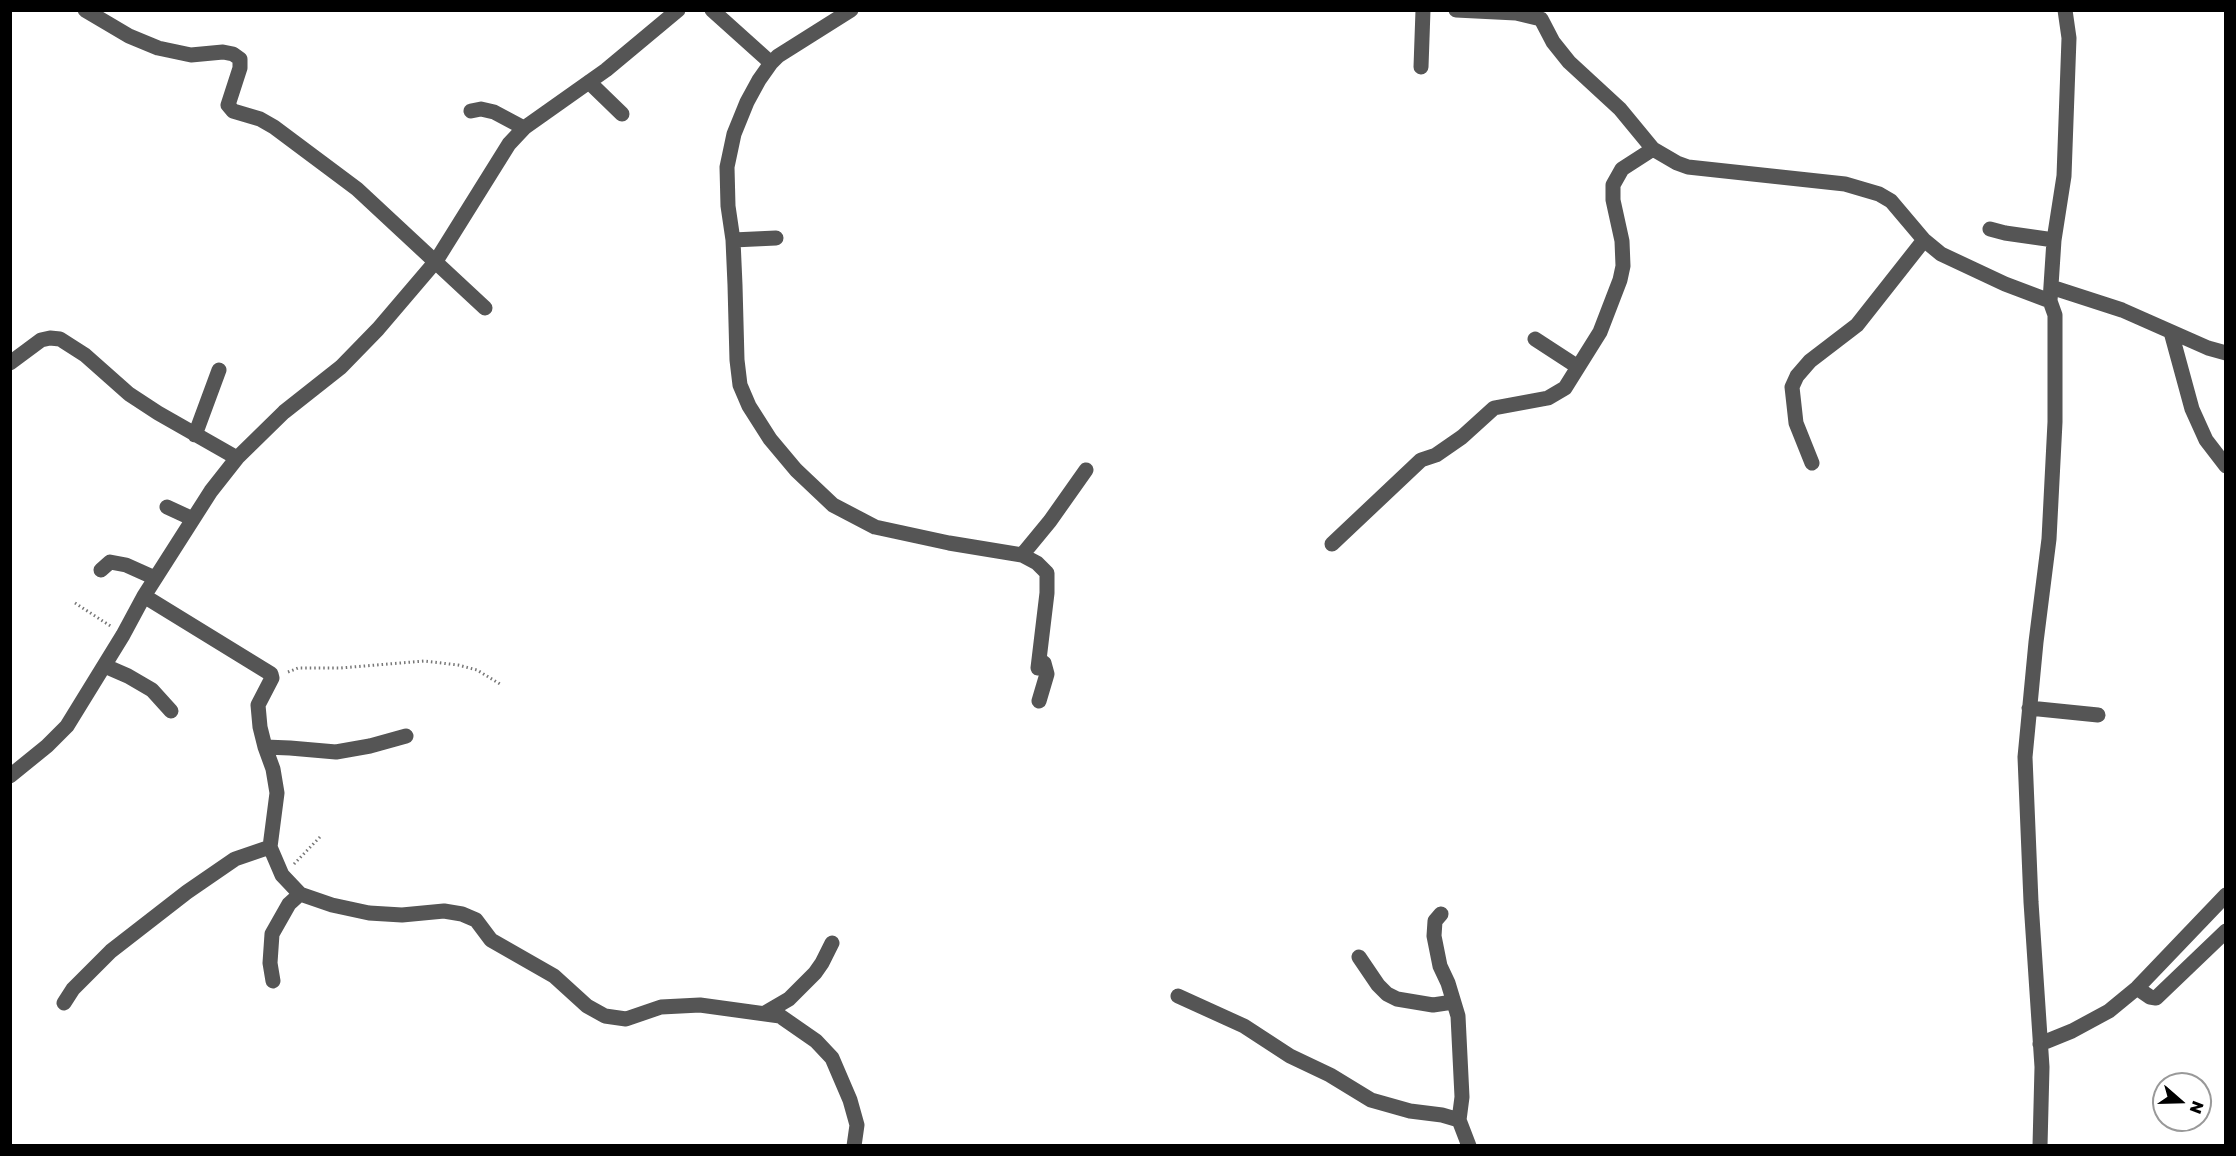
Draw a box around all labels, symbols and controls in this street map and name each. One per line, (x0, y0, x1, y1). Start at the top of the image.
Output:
north arrow (2152, 1072, 2212, 1132)
text: N (2186, 1098, 2209, 1117)

